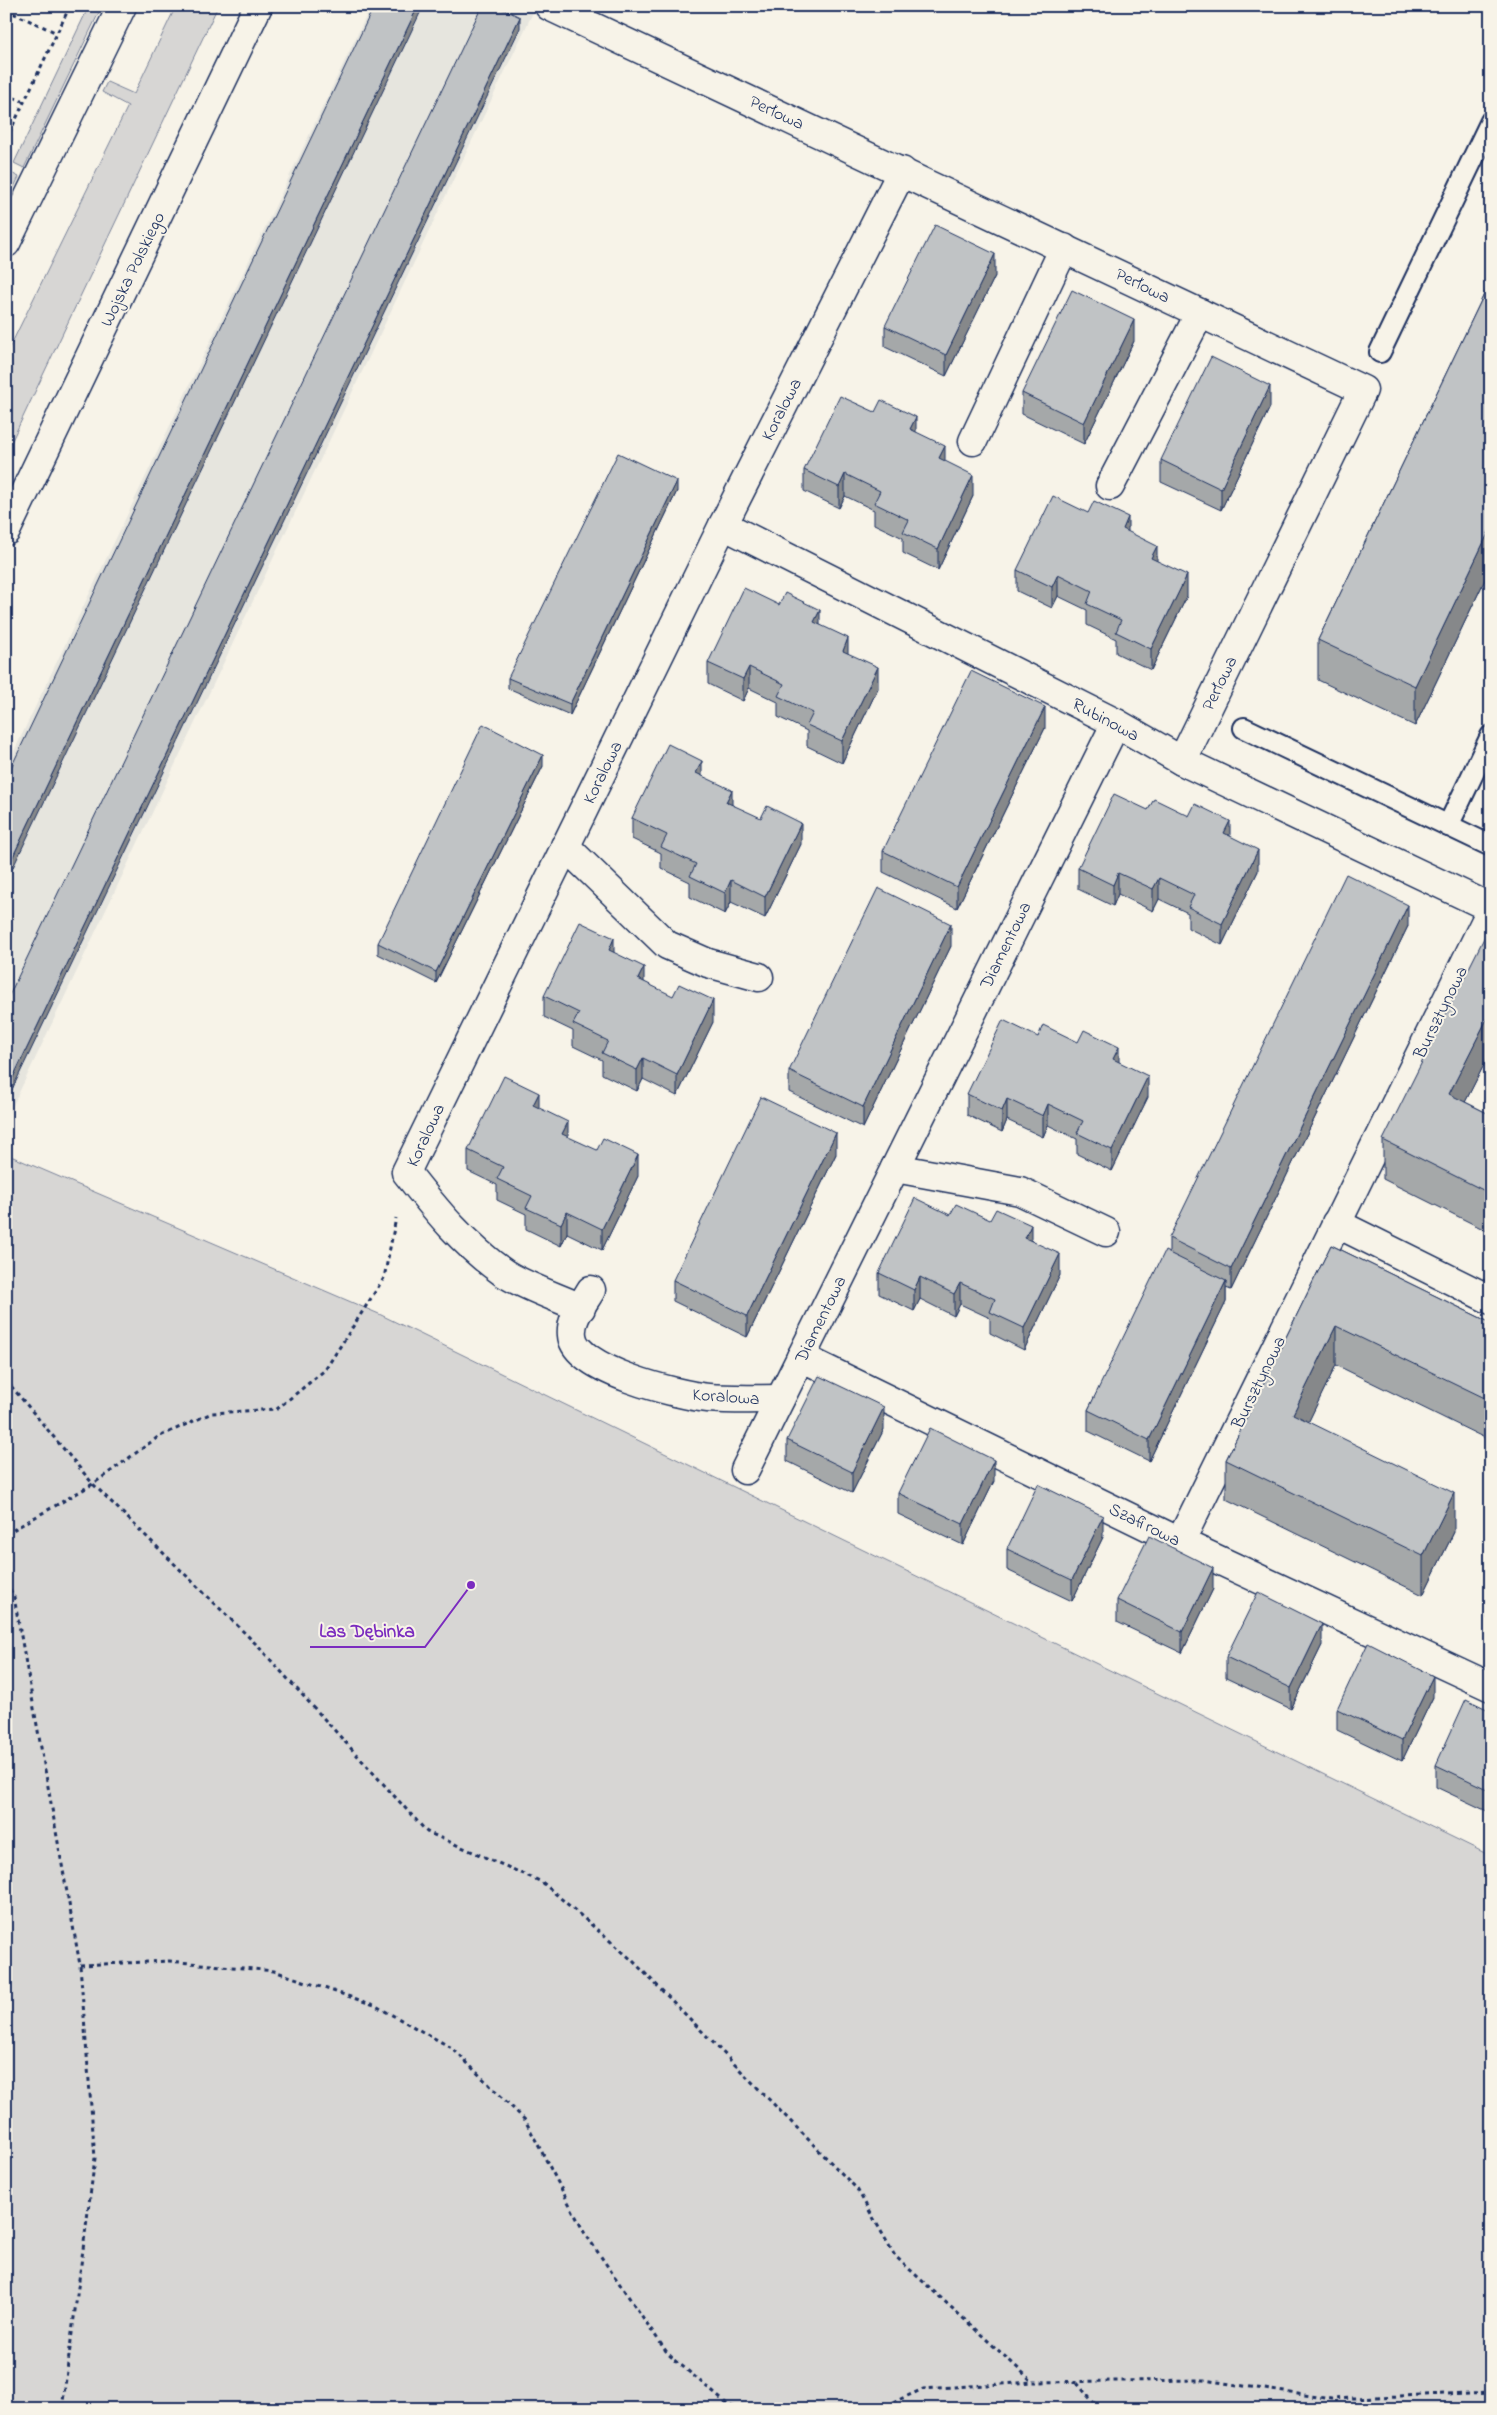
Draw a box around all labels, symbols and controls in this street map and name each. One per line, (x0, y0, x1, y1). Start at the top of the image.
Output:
street label: Perłowa (744, 90, 808, 138)
street label: Wojska Polskiego (95, 208, 174, 332)
street label: Perłowa (1110, 262, 1174, 311)
street label: Koralowa (756, 374, 810, 446)
street label: Perłowa (1196, 652, 1245, 716)
street label: Rubinowa (1067, 692, 1143, 749)
street label: Koralowa (577, 737, 630, 809)
street label: Diamentowa (974, 898, 1039, 995)
street label: Bursztynowa (1408, 962, 1476, 1065)
street label: Koralowa (401, 1100, 453, 1172)
street label: Diamentowa (789, 1272, 854, 1369)
street label: Bursztynowa (1226, 1332, 1294, 1435)
street label: Koralowa (691, 1383, 760, 1413)
street label: Szafirowa (1104, 1497, 1184, 1554)
callout: Las Dębinka (310, 1613, 425, 1647)
text: Las Dębinka (319, 1619, 415, 1646)

